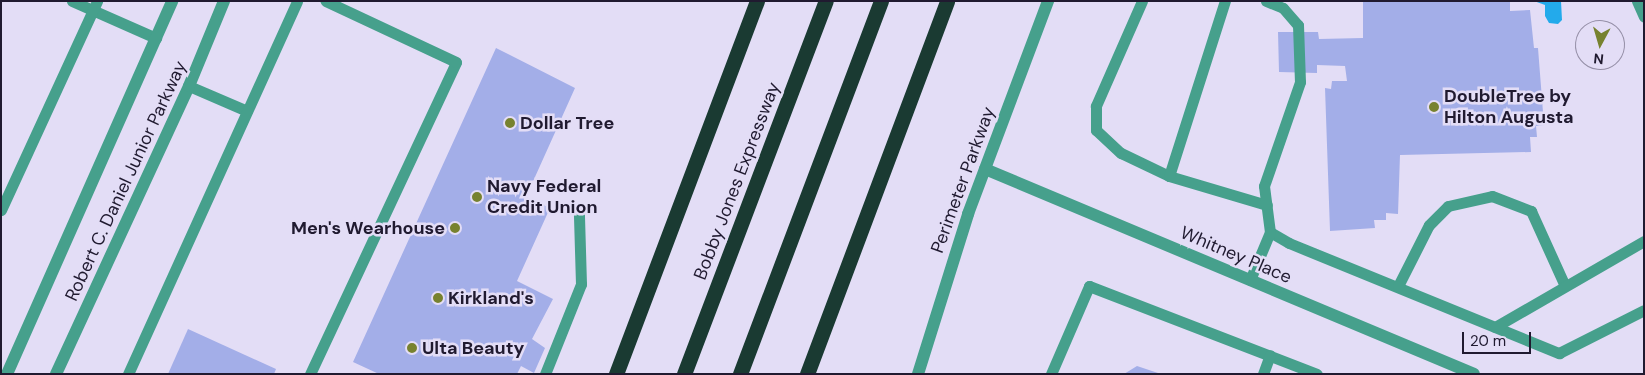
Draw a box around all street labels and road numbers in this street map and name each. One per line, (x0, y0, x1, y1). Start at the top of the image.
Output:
street label: Robert C. Daniel Junior Parkway (61, 57, 191, 305)
street label: Bobby Jones Expressway (689, 79, 785, 283)
street label: Perimeter Parkway (927, 104, 999, 256)
street label: Whitney Place (1177, 222, 1295, 288)

